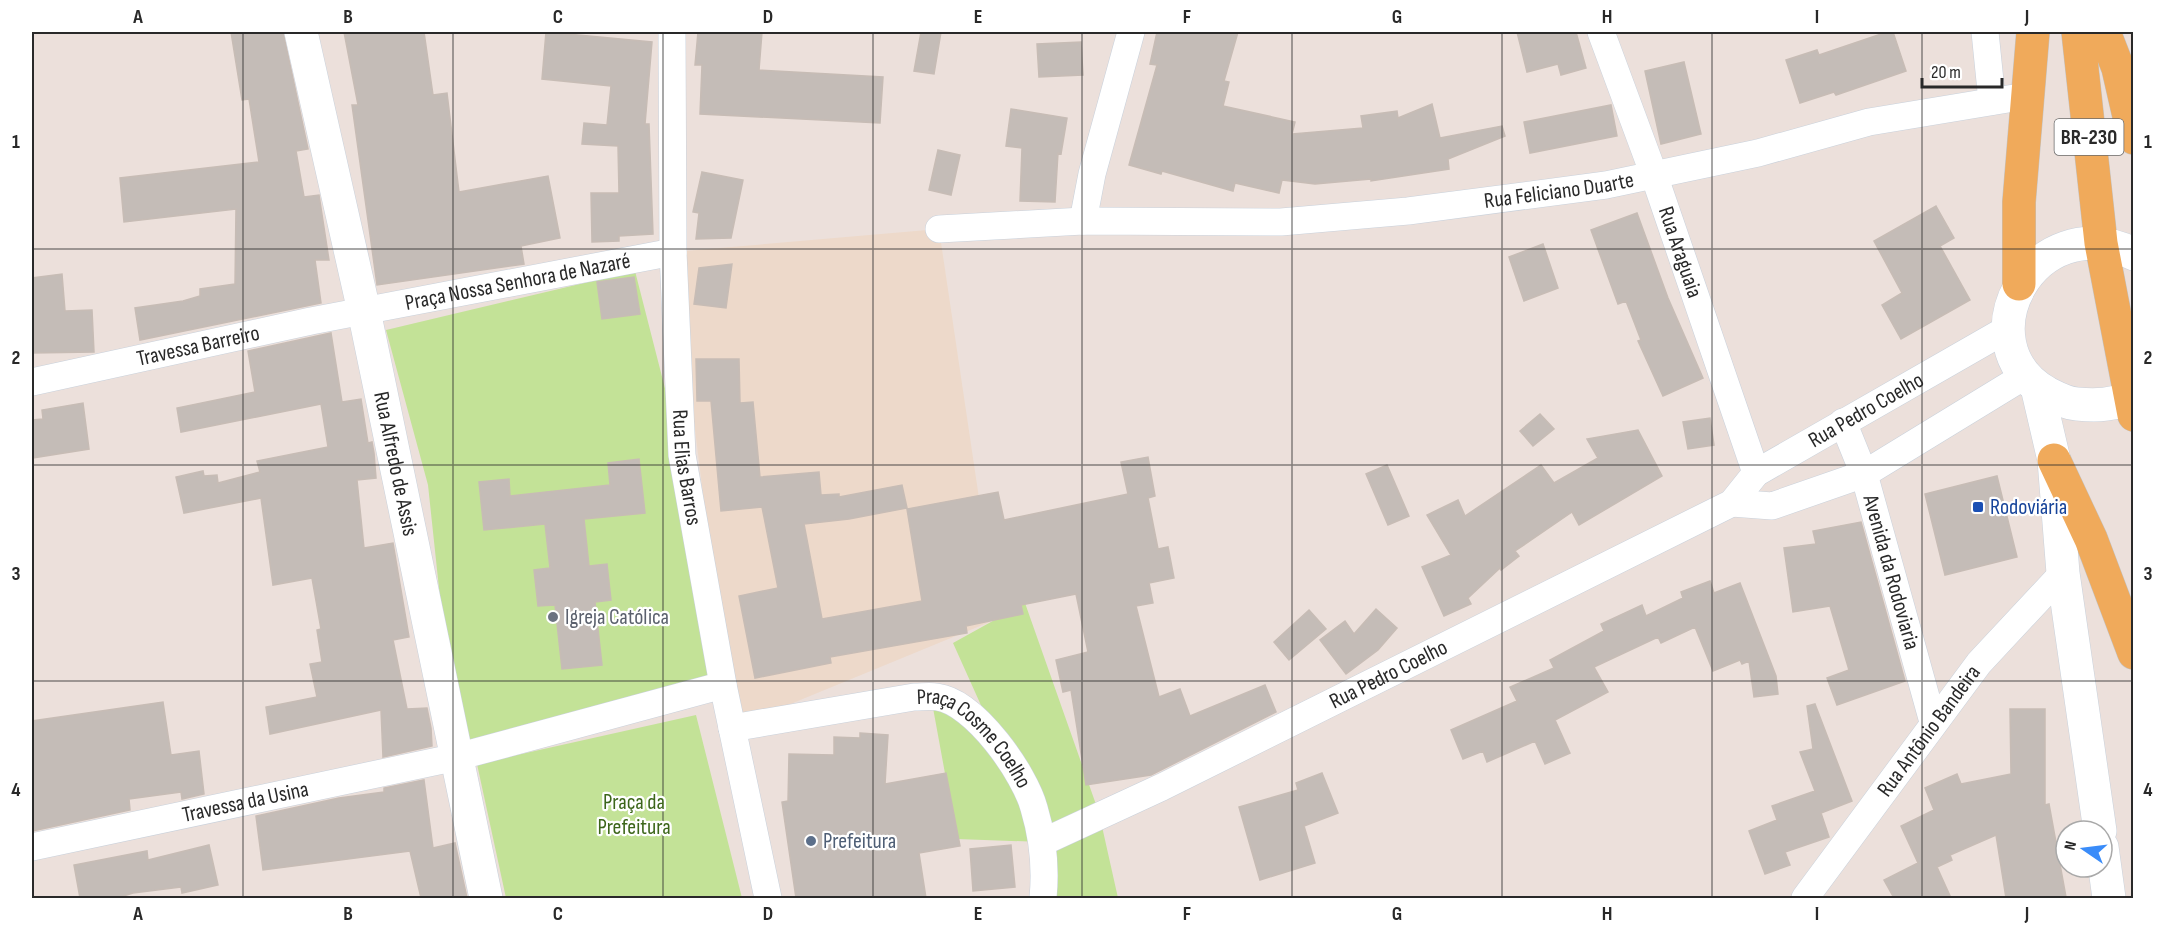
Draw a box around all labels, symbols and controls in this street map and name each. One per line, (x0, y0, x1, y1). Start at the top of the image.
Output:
text: A (132, 5, 143, 29)
text: B (343, 5, 353, 29)
text: C (553, 5, 563, 29)
text: D (763, 5, 773, 29)
text: E (974, 5, 982, 29)
text: F (1183, 5, 1191, 29)
text: G (1392, 5, 1402, 29)
text: H (1602, 5, 1612, 29)
text: I (1815, 5, 1819, 29)
text: J (2024, 5, 2029, 29)
scale bar (1922, 51, 2002, 89)
text: 20 m (1931, 62, 1961, 83)
road number: BR-230 (2054, 119, 2124, 155)
text: 1 (12, 130, 20, 154)
text: 1 (2144, 130, 2152, 154)
street label: Rua Feliciano Duarte (1482, 166, 1636, 214)
street label: Rua Araguaia (1652, 203, 1708, 301)
street label: Praça Nossa Senhora de Nazaré (403, 247, 633, 316)
street label: Travessa Barreiro (134, 319, 262, 372)
text: 2 (12, 346, 20, 370)
text: 2 (2144, 346, 2152, 370)
street label: Rua Pedro Coelho (1803, 366, 1928, 454)
street label: Rua Alfredo de Assis (368, 389, 424, 538)
street label: Rua Elias Barros (666, 409, 708, 527)
street label: Avenida da Rodoviaria (1857, 491, 1926, 653)
place label: Rodoviária (1990, 494, 2067, 521)
marker: Rodoviária (1971, 500, 1985, 514)
text: 3 (12, 562, 21, 586)
text: 3 (2144, 562, 2153, 586)
place label: Igreja Católica (565, 604, 669, 631)
marker: Igreja Católica (546, 610, 560, 624)
street label: Rua Pedro Coelho (1325, 633, 1452, 715)
street label: Rua Antônio Bandeira (1871, 660, 1986, 802)
street label: Praça Cosme Coelho (916, 683, 1037, 793)
street label: Travessa da Usina (180, 775, 311, 828)
text: 4 (11, 778, 21, 802)
text: 4 (2143, 778, 2153, 802)
park label: Praça da Prefeitura (597, 789, 671, 841)
north arrow (2054, 819, 2114, 879)
place label: Prefeitura (823, 828, 896, 855)
marker: Prefeitura (804, 834, 818, 848)
text: N (2061, 839, 2081, 852)
text: A (132, 902, 143, 926)
text: B (343, 902, 353, 926)
text: C (553, 902, 563, 926)
text: D (763, 902, 773, 926)
text: E (974, 902, 982, 926)
text: F (1183, 902, 1191, 926)
text: G (1392, 902, 1402, 926)
text: H (1602, 902, 1612, 926)
text: I (1815, 902, 1819, 926)
text: J (2024, 902, 2029, 926)

